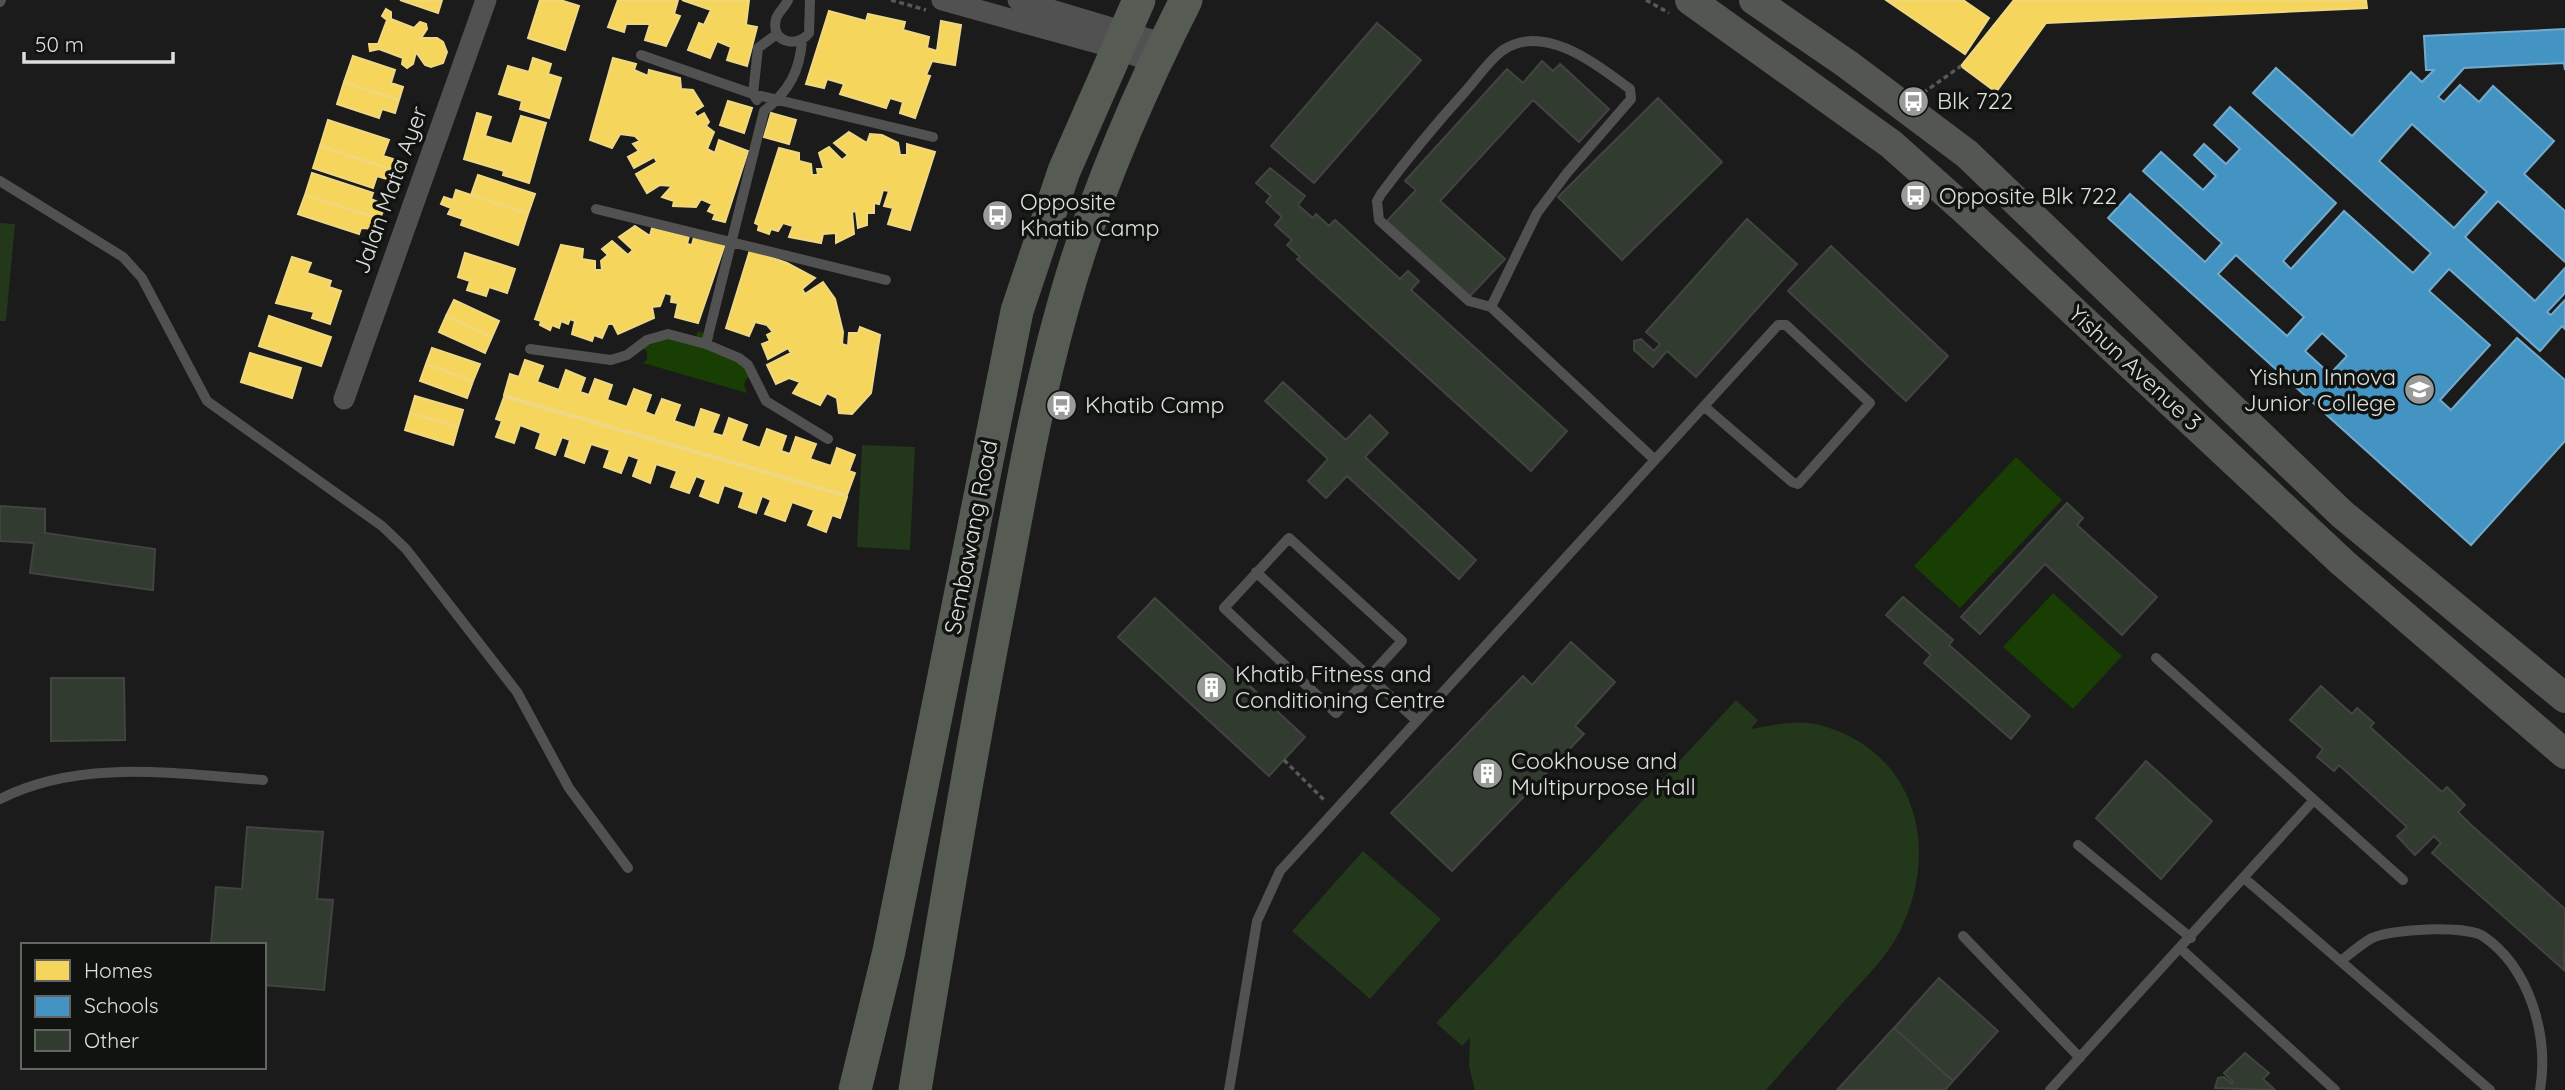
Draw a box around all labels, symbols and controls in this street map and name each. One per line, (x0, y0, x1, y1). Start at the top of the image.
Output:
scale bar (24, 21, 173, 65)
text: 50 m (35, 31, 84, 57)
bus stop icon: Blk 722 (1897, 84, 1931, 118)
place label: Blk 722 (1937, 86, 2013, 115)
street label: Jalan Mata Ayer (346, 102, 433, 277)
bus stop icon: Opposite Blk 722 (1899, 179, 1933, 213)
place label: Opposite Blk 722 (1939, 181, 2117, 210)
place label: Opposite Khatib Camp (1020, 187, 1159, 242)
bus stop icon: Opposite Khatib Camp (980, 198, 1014, 232)
street label: Yishun Avenue 3 (2063, 299, 2208, 437)
place label: Yishun Innova Junior College (2243, 362, 2396, 417)
school or university icon: Yishun Innova Junior College (2402, 373, 2436, 407)
bus stop icon: Khatib Camp (1045, 388, 1079, 422)
place label: Khatib Camp (1085, 390, 1224, 419)
street label: Sembawang Road (937, 437, 1004, 636)
place label: Khatib Fitness and Conditioning Centre (1235, 659, 1445, 714)
building icon: Khatib Fitness and Conditioning Centre (1195, 670, 1229, 704)
place label: Cookhouse and Multipurpose Hall (1511, 746, 1696, 801)
building icon: Cookhouse and Multipurpose Hall (1471, 757, 1505, 791)
legend (21, 943, 266, 1069)
text: Homes (84, 957, 153, 983)
text: Schools (84, 992, 159, 1018)
text: Other (84, 1027, 139, 1053)

